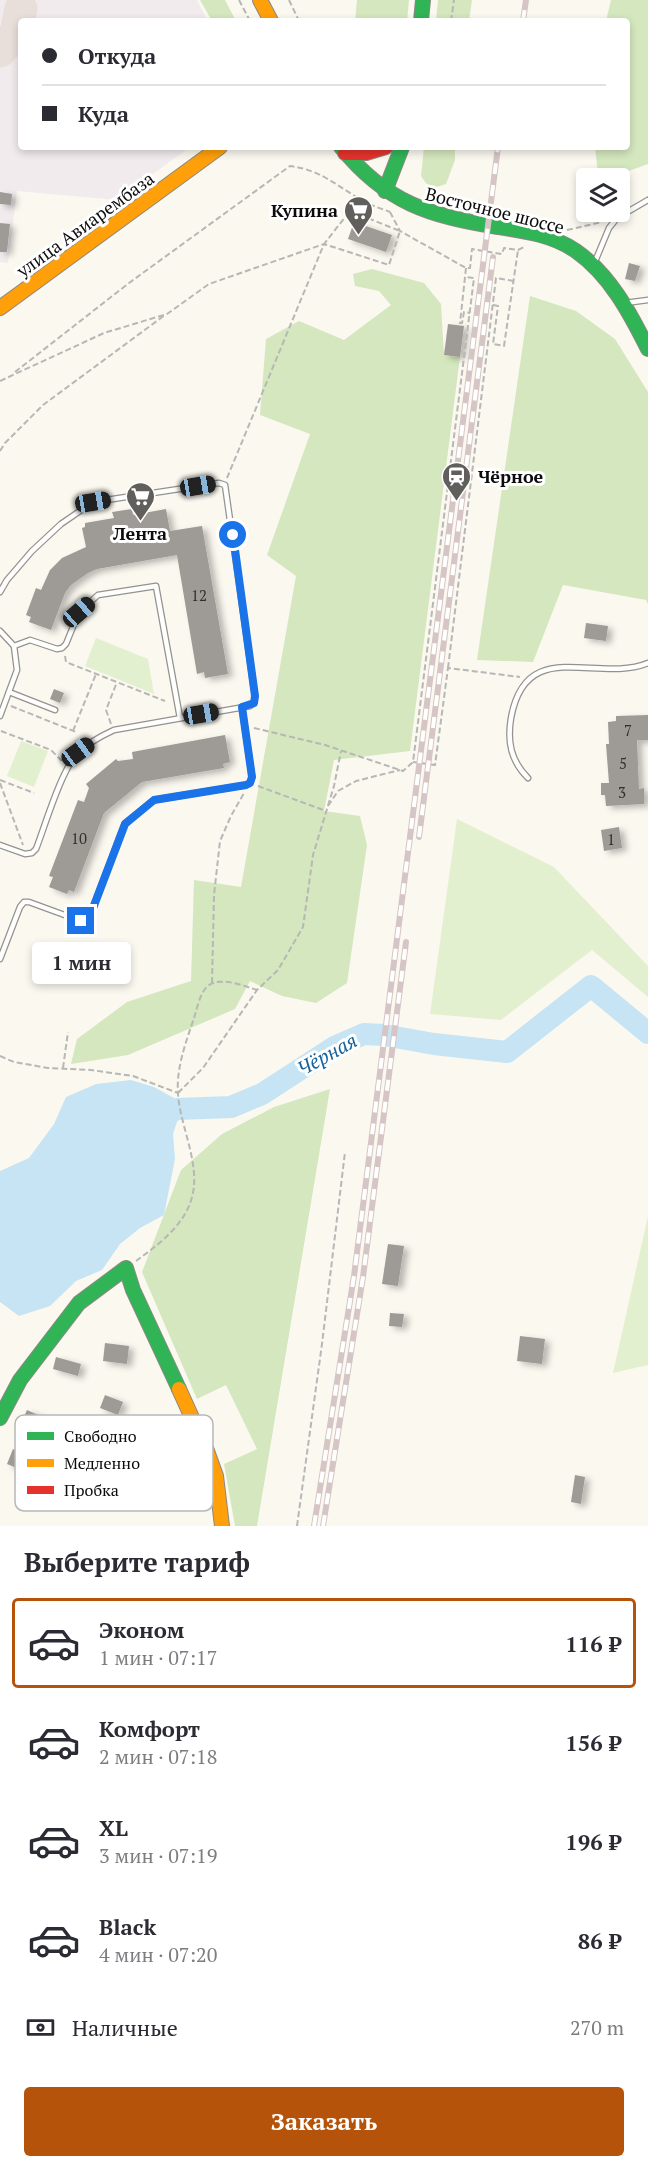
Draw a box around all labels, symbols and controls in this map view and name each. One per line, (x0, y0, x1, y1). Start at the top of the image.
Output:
text: Откуда (78, 41, 156, 70)
text: Куда (78, 99, 129, 128)
street label: улица Авиарембаза (11, 166, 159, 283)
map controls (576, 168, 630, 222)
button: layers (576, 168, 630, 222)
street label: Восточное шоссе (423, 181, 567, 239)
supermarket icon: Купина (343, 194, 375, 236)
place label: Купина (271, 198, 338, 222)
station icon: Чёрное (441, 460, 473, 502)
place label: Чёрное (478, 464, 544, 488)
car (179, 474, 217, 498)
supermarket icon: Лента (124, 480, 156, 522)
car (74, 490, 112, 514)
place label: Лента (112, 521, 167, 545)
route start (219, 521, 246, 548)
house number: 12 (191, 585, 207, 605)
car (60, 593, 98, 631)
car (182, 702, 220, 726)
house number: 7 (624, 720, 632, 740)
car (58, 734, 98, 770)
house number: 5 (619, 753, 627, 773)
house number: 3 (618, 782, 626, 802)
house number: 10 (71, 828, 87, 848)
house number: 1 (607, 829, 615, 849)
route end (67, 907, 94, 934)
callout: 1 мин (32, 942, 130, 984)
text: 1 мин (52, 949, 111, 976)
water label: Чёрная (292, 1027, 362, 1081)
legend (15, 1415, 213, 1511)
text: Свободно (64, 1425, 137, 1447)
text: Медленно (64, 1452, 140, 1474)
text: Пробка (64, 1479, 119, 1501)
text: Выберите тариф (24, 1544, 250, 1580)
text: Эконом (99, 1615, 184, 1644)
icon: car (27, 1616, 81, 1670)
text: 116 ₽ (565, 1629, 621, 1658)
text: 1 мин · 07:17 (99, 1644, 217, 1671)
text: Комфорт (99, 1714, 200, 1743)
icon: car (27, 1715, 81, 1769)
text: 156 ₽ (565, 1728, 621, 1757)
text: 2 мин · 07:18 (99, 1743, 217, 1770)
text: XL (99, 1813, 128, 1842)
icon: car (27, 1814, 81, 1868)
text: 196 ₽ (565, 1827, 621, 1856)
text: 3 мин · 07:19 (99, 1842, 217, 1869)
text: Black (99, 1912, 156, 1941)
icon: car (27, 1913, 81, 1967)
text: 86 ₽ (578, 1926, 621, 1955)
text: 4 мин · 07:20 (99, 1941, 217, 1968)
icon: cash (24, 2011, 57, 2044)
text: Наличные (72, 2013, 178, 2042)
text: 270 m (570, 2014, 624, 2041)
button: Заказать (24, 2087, 624, 2156)

